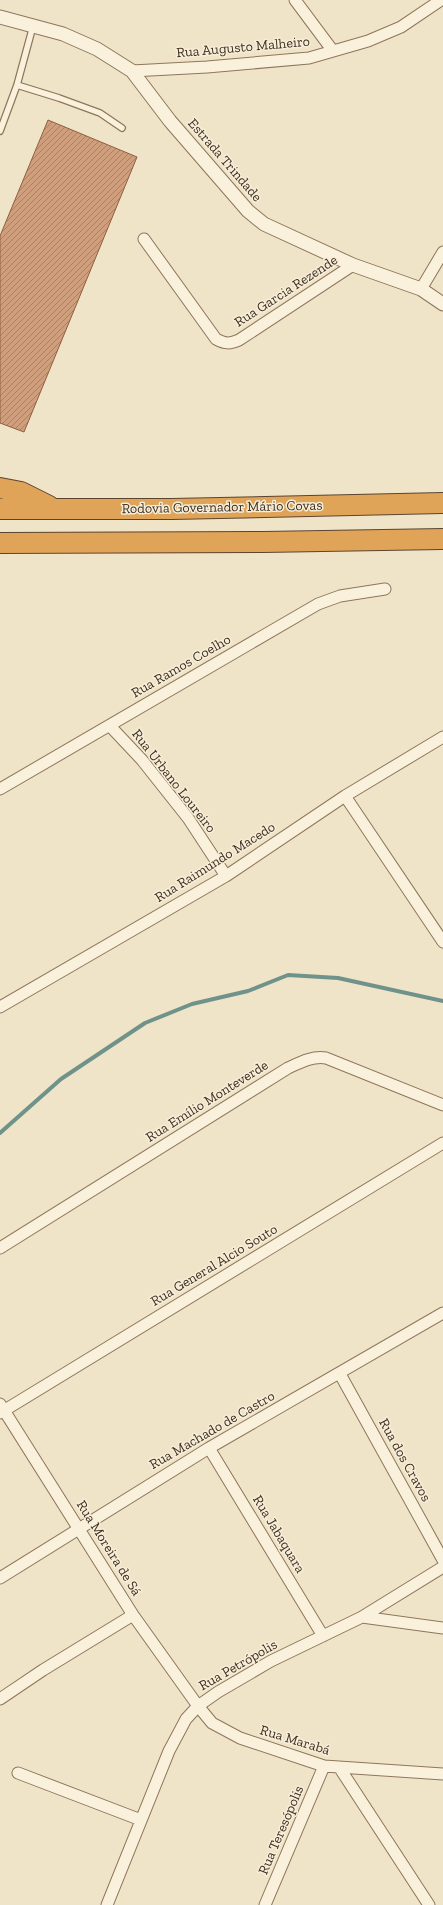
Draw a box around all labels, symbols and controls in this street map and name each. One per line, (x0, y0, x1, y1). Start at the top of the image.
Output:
street label: Rua Augusto Malheiro (176, 33, 310, 61)
street label: Estrada Trindade (184, 115, 266, 205)
street label: Rua Garcia Rezende (231, 251, 341, 331)
street label: Rodovia Governador Mário Covas (121, 497, 323, 517)
street label: Rua Ramos Coelho (128, 631, 234, 701)
street label: Rua Urbano Loureiro (128, 726, 220, 836)
street label: Rua Raimundo Macedo (152, 818, 278, 906)
street label: Rua Emílio Monteverde (143, 1056, 272, 1146)
street label: Rua General Alcio Souto (148, 1220, 280, 1310)
street label: Rua Machado de Castro (146, 1387, 278, 1473)
street label: Rua dos Cravos (375, 1416, 435, 1504)
street label: Rua Jabaquara (249, 1492, 309, 1576)
street label: Rua Moreira de Sá (73, 1497, 145, 1599)
street label: Rua Petrópolis (196, 1636, 280, 1694)
street label: Rua Marabá (258, 1721, 332, 1759)
street label: Rua Teresópolis (255, 1783, 307, 1877)

